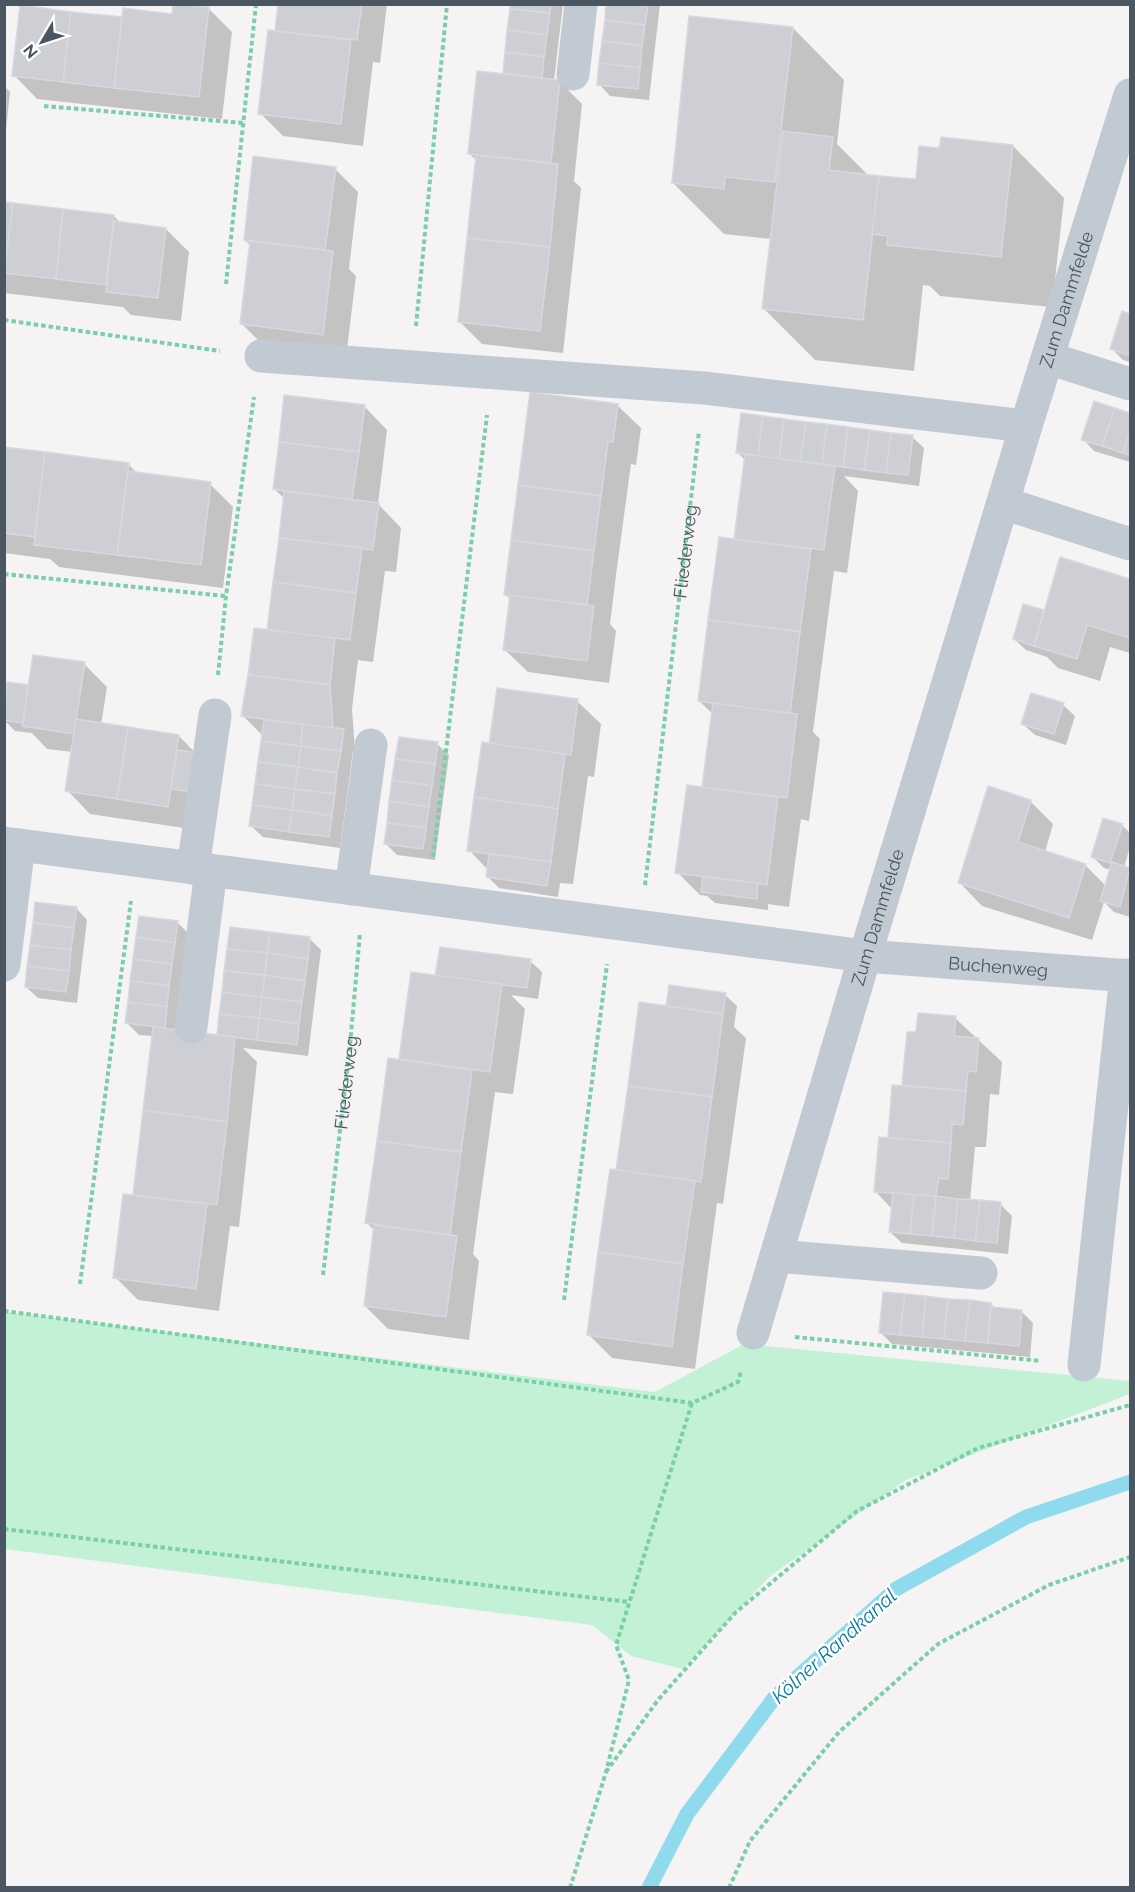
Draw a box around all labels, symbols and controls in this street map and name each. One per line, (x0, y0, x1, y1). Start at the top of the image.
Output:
north arrow (12, 12, 72, 72)
text: N (20, 40, 42, 62)
street label: Zum Dammfelde (1035, 228, 1097, 370)
street label: Fliederweg (669, 503, 701, 599)
street label: Zum Dammfelde (846, 846, 908, 988)
street label: Buchenweg (948, 952, 1049, 980)
street label: Fliederweg (330, 1035, 361, 1130)
water label: Kölner Randkanal (766, 1584, 902, 1708)

